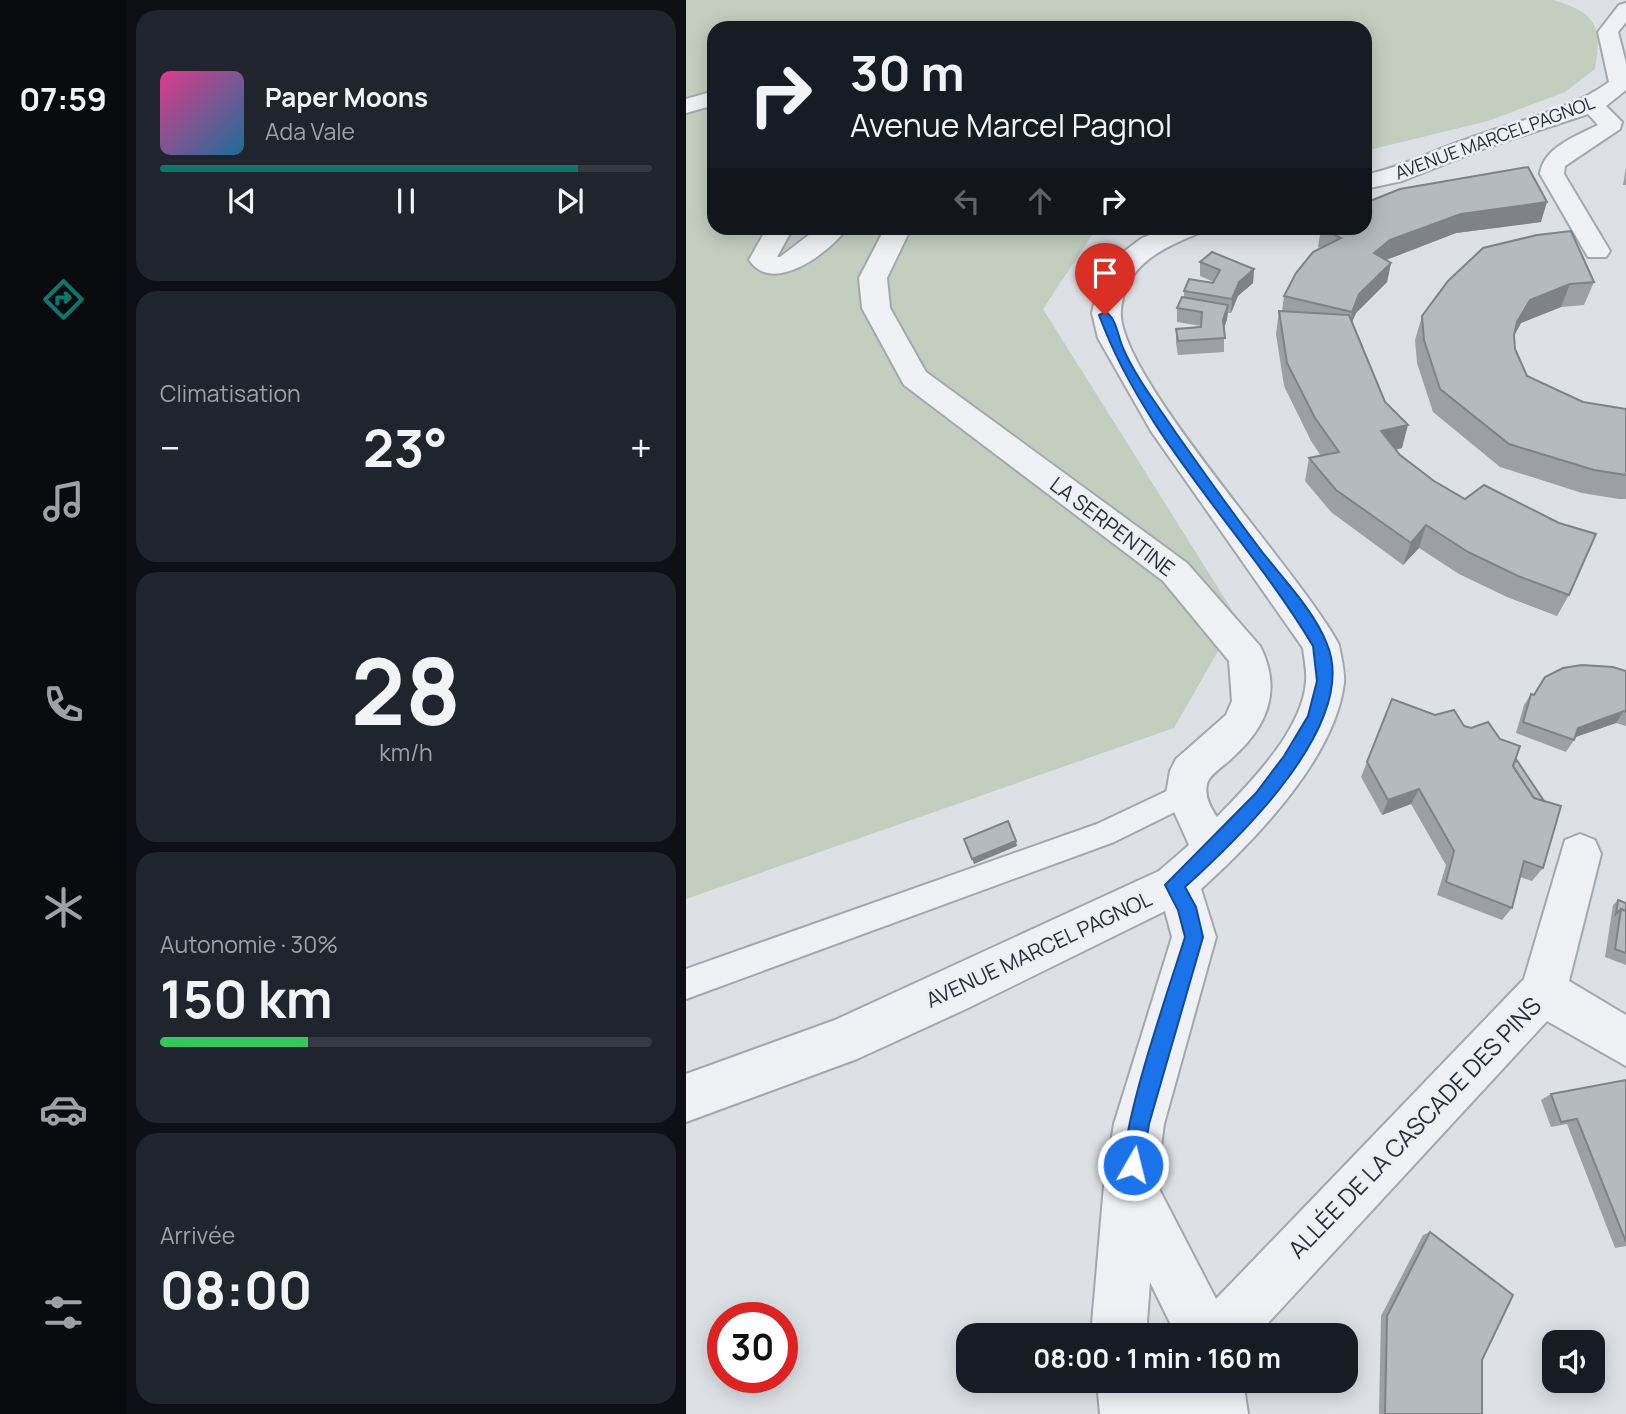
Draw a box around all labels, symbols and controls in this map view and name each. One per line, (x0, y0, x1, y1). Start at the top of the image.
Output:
text: 30 m (850, 39, 965, 106)
icon: right (735, 49, 826, 140)
text: 07:59 (19, 77, 107, 121)
text: Paper Moons (265, 79, 428, 115)
street label: AVENUE MARCEL PAGNOL (1391, 90, 1598, 184)
text: Avenue Marcel Pagnol (850, 103, 1172, 147)
text: Ada Vale (265, 115, 355, 147)
icon: previous (223, 182, 261, 220)
icon: pause (387, 182, 425, 220)
icon: next (551, 182, 589, 220)
icon: left (948, 182, 986, 220)
icon: ahead (1021, 182, 1059, 220)
icon: right (1094, 182, 1132, 220)
pin (1075, 243, 1135, 315)
icon: arrive (1086, 254, 1124, 292)
icon: directions (39, 275, 88, 324)
text: Climatisation (160, 377, 301, 409)
text: 23° (363, 412, 448, 483)
text: − (160, 421, 181, 473)
text: + (630, 421, 652, 473)
street label: LA SERPENTINE (1045, 470, 1181, 582)
icon: music (39, 477, 88, 526)
text: 28 (351, 628, 461, 752)
icon: phone (39, 680, 88, 729)
text: km/h (379, 736, 433, 768)
icon: climate (39, 883, 88, 932)
street label: AVENUE MARCEL PAGNOL (921, 884, 1156, 1014)
text: Autonomie · 30% (160, 928, 338, 960)
text: 150 km (160, 963, 333, 1034)
street label: ALLÉE DE LA CASCADE DES PINS (1280, 989, 1548, 1265)
icon: car (39, 1085, 88, 1134)
position arrow (1096, 1128, 1170, 1202)
text: Arrivée (160, 1219, 235, 1251)
text: 08:00 (160, 1254, 312, 1325)
icon: filters (39, 1288, 88, 1337)
speed limit sign: 30 (707, 1302, 798, 1393)
map controls (1542, 1330, 1605, 1393)
button: sound (1542, 1330, 1605, 1393)
text: 08:00 · 1 min · 160 m (1033, 1340, 1281, 1376)

